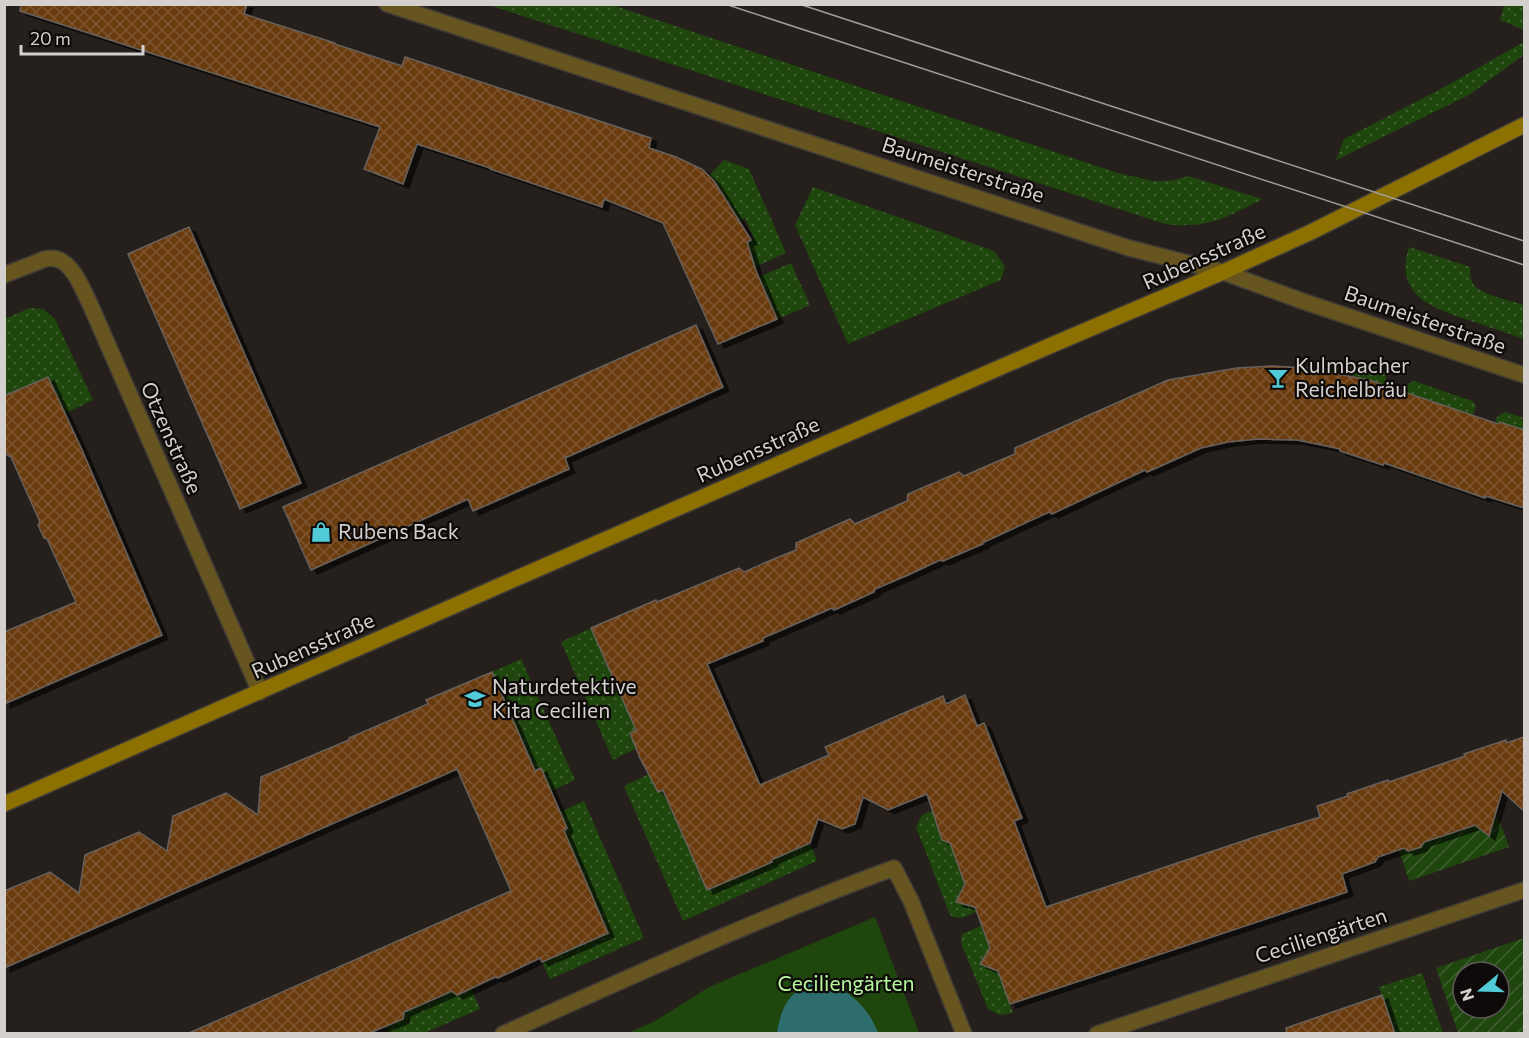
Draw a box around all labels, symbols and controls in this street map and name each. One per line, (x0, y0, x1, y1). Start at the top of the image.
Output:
scale bar (21, 18, 142, 56)
text: 20 m (30, 27, 71, 49)
street label: Baumeisterstraße (879, 131, 1048, 207)
street label: Rubensstraße (1138, 217, 1269, 294)
street label: Baumeisterstraße (1341, 279, 1510, 358)
place label: Kulmbacher Reichelbräu (1295, 352, 1410, 401)
bar icon: Kulmbacher Reichelbräu (1266, 366, 1290, 390)
street label: Otzenstraße (136, 377, 208, 497)
street label: Rubensstraße (692, 410, 823, 487)
place label: Rubens Back (338, 518, 459, 543)
shop icon: Rubens Back (309, 520, 333, 544)
street label: Rubensstraße (247, 606, 378, 683)
place label: Naturdetektive Kita Cecilien (492, 673, 637, 722)
school or university icon: Naturdetektive Kita Cecilien (463, 687, 487, 711)
street label: Ceciliengärten (1251, 901, 1390, 968)
north arrow (1451, 960, 1511, 1020)
park label: Ceciliengärten (777, 970, 915, 995)
text: N (1455, 986, 1477, 1004)

